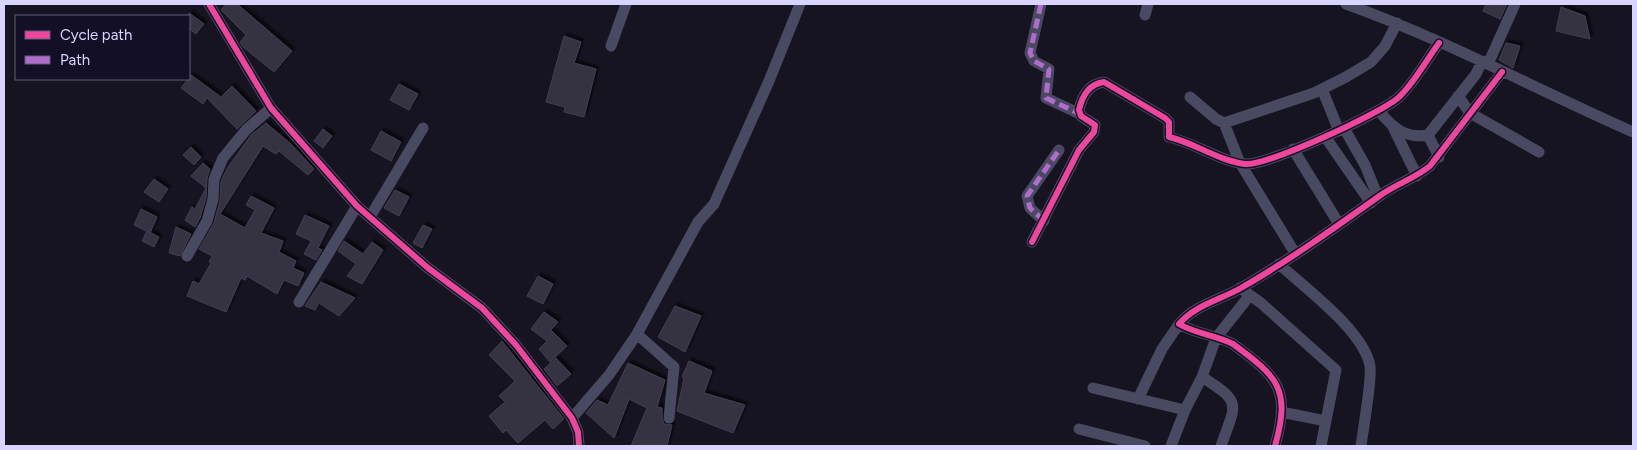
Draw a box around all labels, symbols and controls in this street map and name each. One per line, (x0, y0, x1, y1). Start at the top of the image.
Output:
legend (15, 15, 190, 80)
text: Cycle path (60, 26, 132, 44)
text: Path (60, 51, 90, 69)

